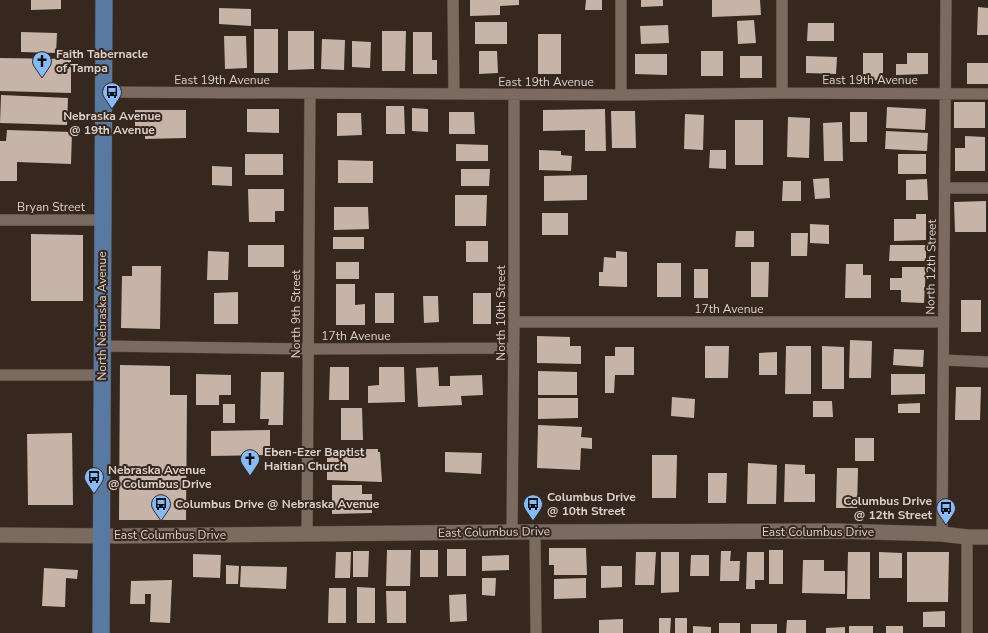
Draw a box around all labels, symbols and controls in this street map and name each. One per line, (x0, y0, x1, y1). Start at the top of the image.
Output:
place label: Faith Tabernacle of Tampa (56, 46, 149, 76)
church icon: Faith Tabernacle of Tampa (31, 50, 53, 78)
street label: East 19th Avenue (174, 72, 270, 88)
street label: East 19th Avenue (822, 72, 918, 88)
street label: East 19th Avenue (498, 74, 594, 90)
bus stop icon: Nebraska Avenue @ 19th Avenue (101, 81, 123, 109)
place label: Nebraska Avenue @ 19th Avenue (63, 108, 161, 138)
street label: Bryan Street (17, 199, 86, 215)
street label: North 12th Street (922, 218, 940, 315)
street label: North Nebraska Avenue (94, 251, 110, 381)
street label: North 10th Street (493, 264, 509, 361)
street label: North 9th Street (288, 269, 304, 358)
street label: 17th Avenue (694, 301, 764, 317)
street label: 17th Avenue (321, 328, 391, 344)
place label: Eben-Ezer Baptist Haitian Church (264, 444, 365, 474)
church icon: Eben-Ezer Baptist Haitian Church (239, 448, 261, 476)
place label: Nebraska Avenue @ Columbus Drive (108, 462, 212, 492)
bus stop icon: Nebraska Avenue @ Columbus Drive (83, 466, 105, 494)
place label: Columbus Drive @ 10th Street (547, 489, 636, 519)
bus stop icon: Columbus Drive @ Nebraska Avenue (150, 493, 172, 521)
bus stop icon: Columbus Drive @ 10th Street (522, 493, 544, 521)
place label: Columbus Drive @ 12th Street (843, 493, 932, 523)
place label: Columbus Drive @ Nebraska Avenue (175, 496, 380, 512)
bus stop icon: Columbus Drive @ 12th Street (935, 497, 957, 525)
street label: East Columbus Drive (438, 523, 550, 541)
street label: East Columbus Drive (762, 524, 874, 540)
street label: East Columbus Drive (114, 527, 226, 543)

